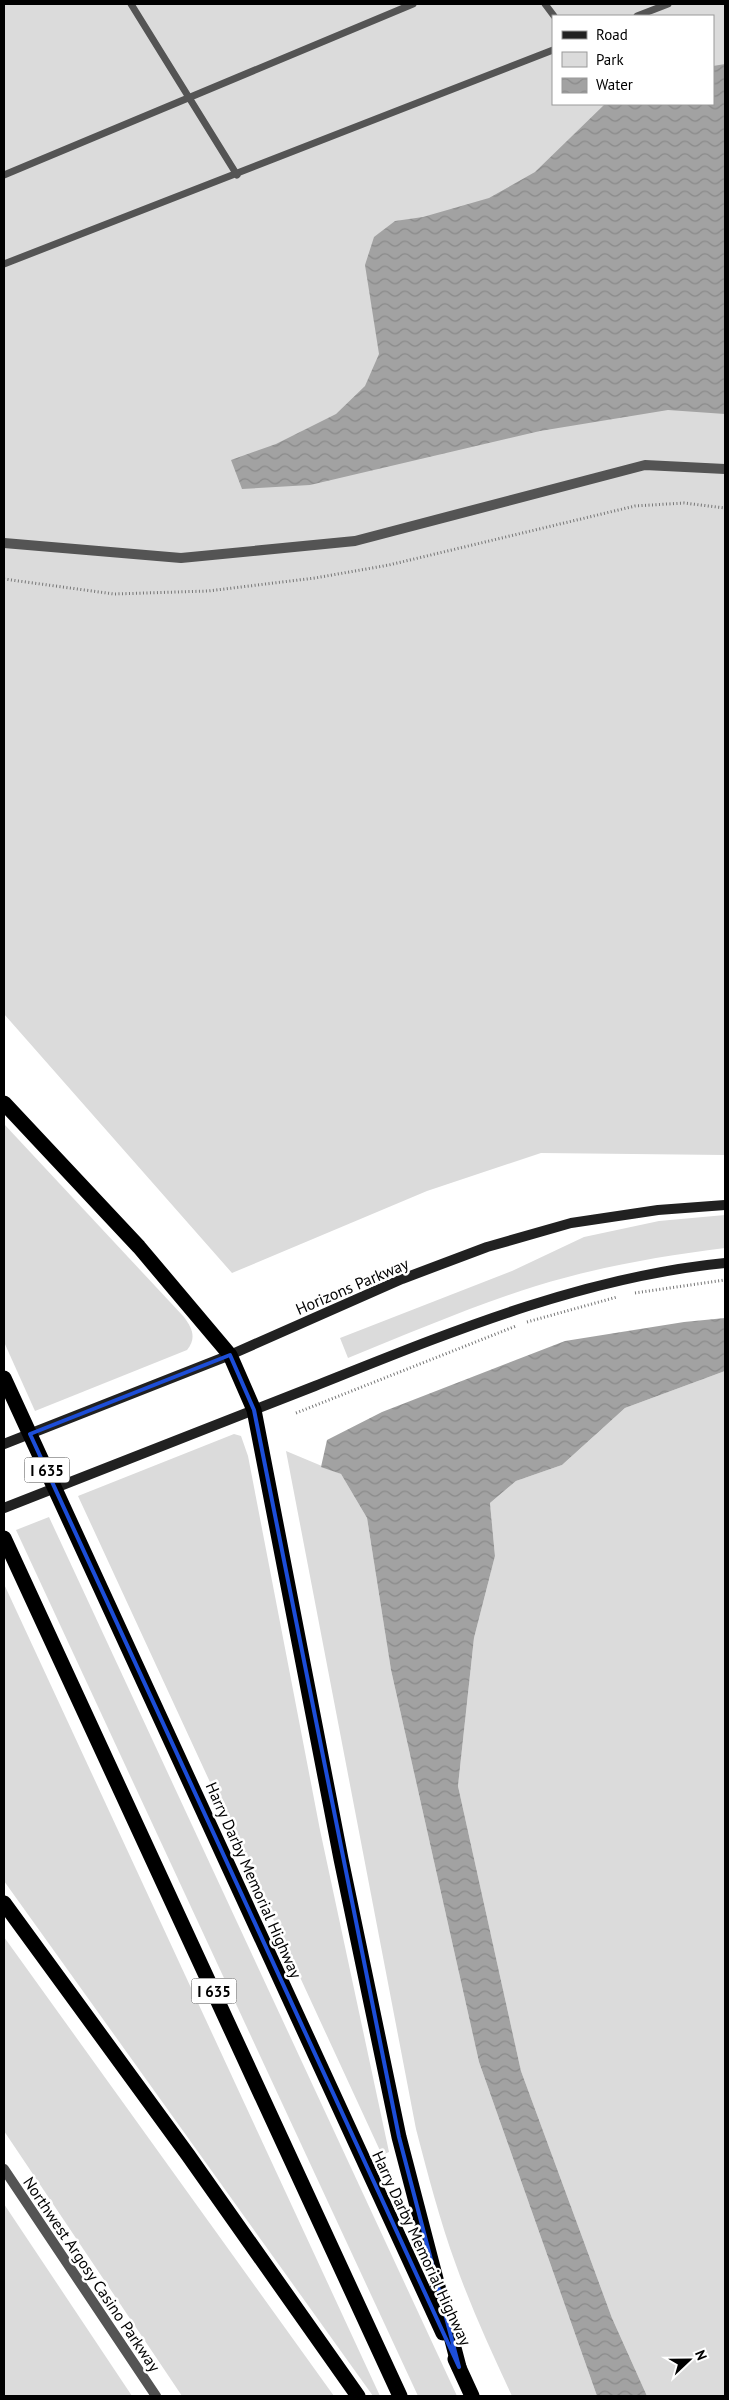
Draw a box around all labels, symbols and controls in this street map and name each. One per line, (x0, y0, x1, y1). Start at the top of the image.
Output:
legend (552, 15, 714, 105)
text: Road (596, 25, 628, 44)
text: Park (596, 50, 624, 69)
text: Water (596, 75, 633, 94)
street label: Horizons Parkway (292, 1253, 412, 1319)
road number: I 635 (24, 1458, 70, 1482)
street label: Harry Darby Memorial Highway (202, 1779, 307, 1982)
road number: I 635 (192, 1978, 236, 2004)
street label: Harry Darby Memorial Highway (368, 2147, 476, 2349)
street label: Northwest Argosy Casino Parkway (19, 2173, 165, 2376)
north arrow (664, 2335, 714, 2385)
text: N (691, 2347, 711, 2363)

